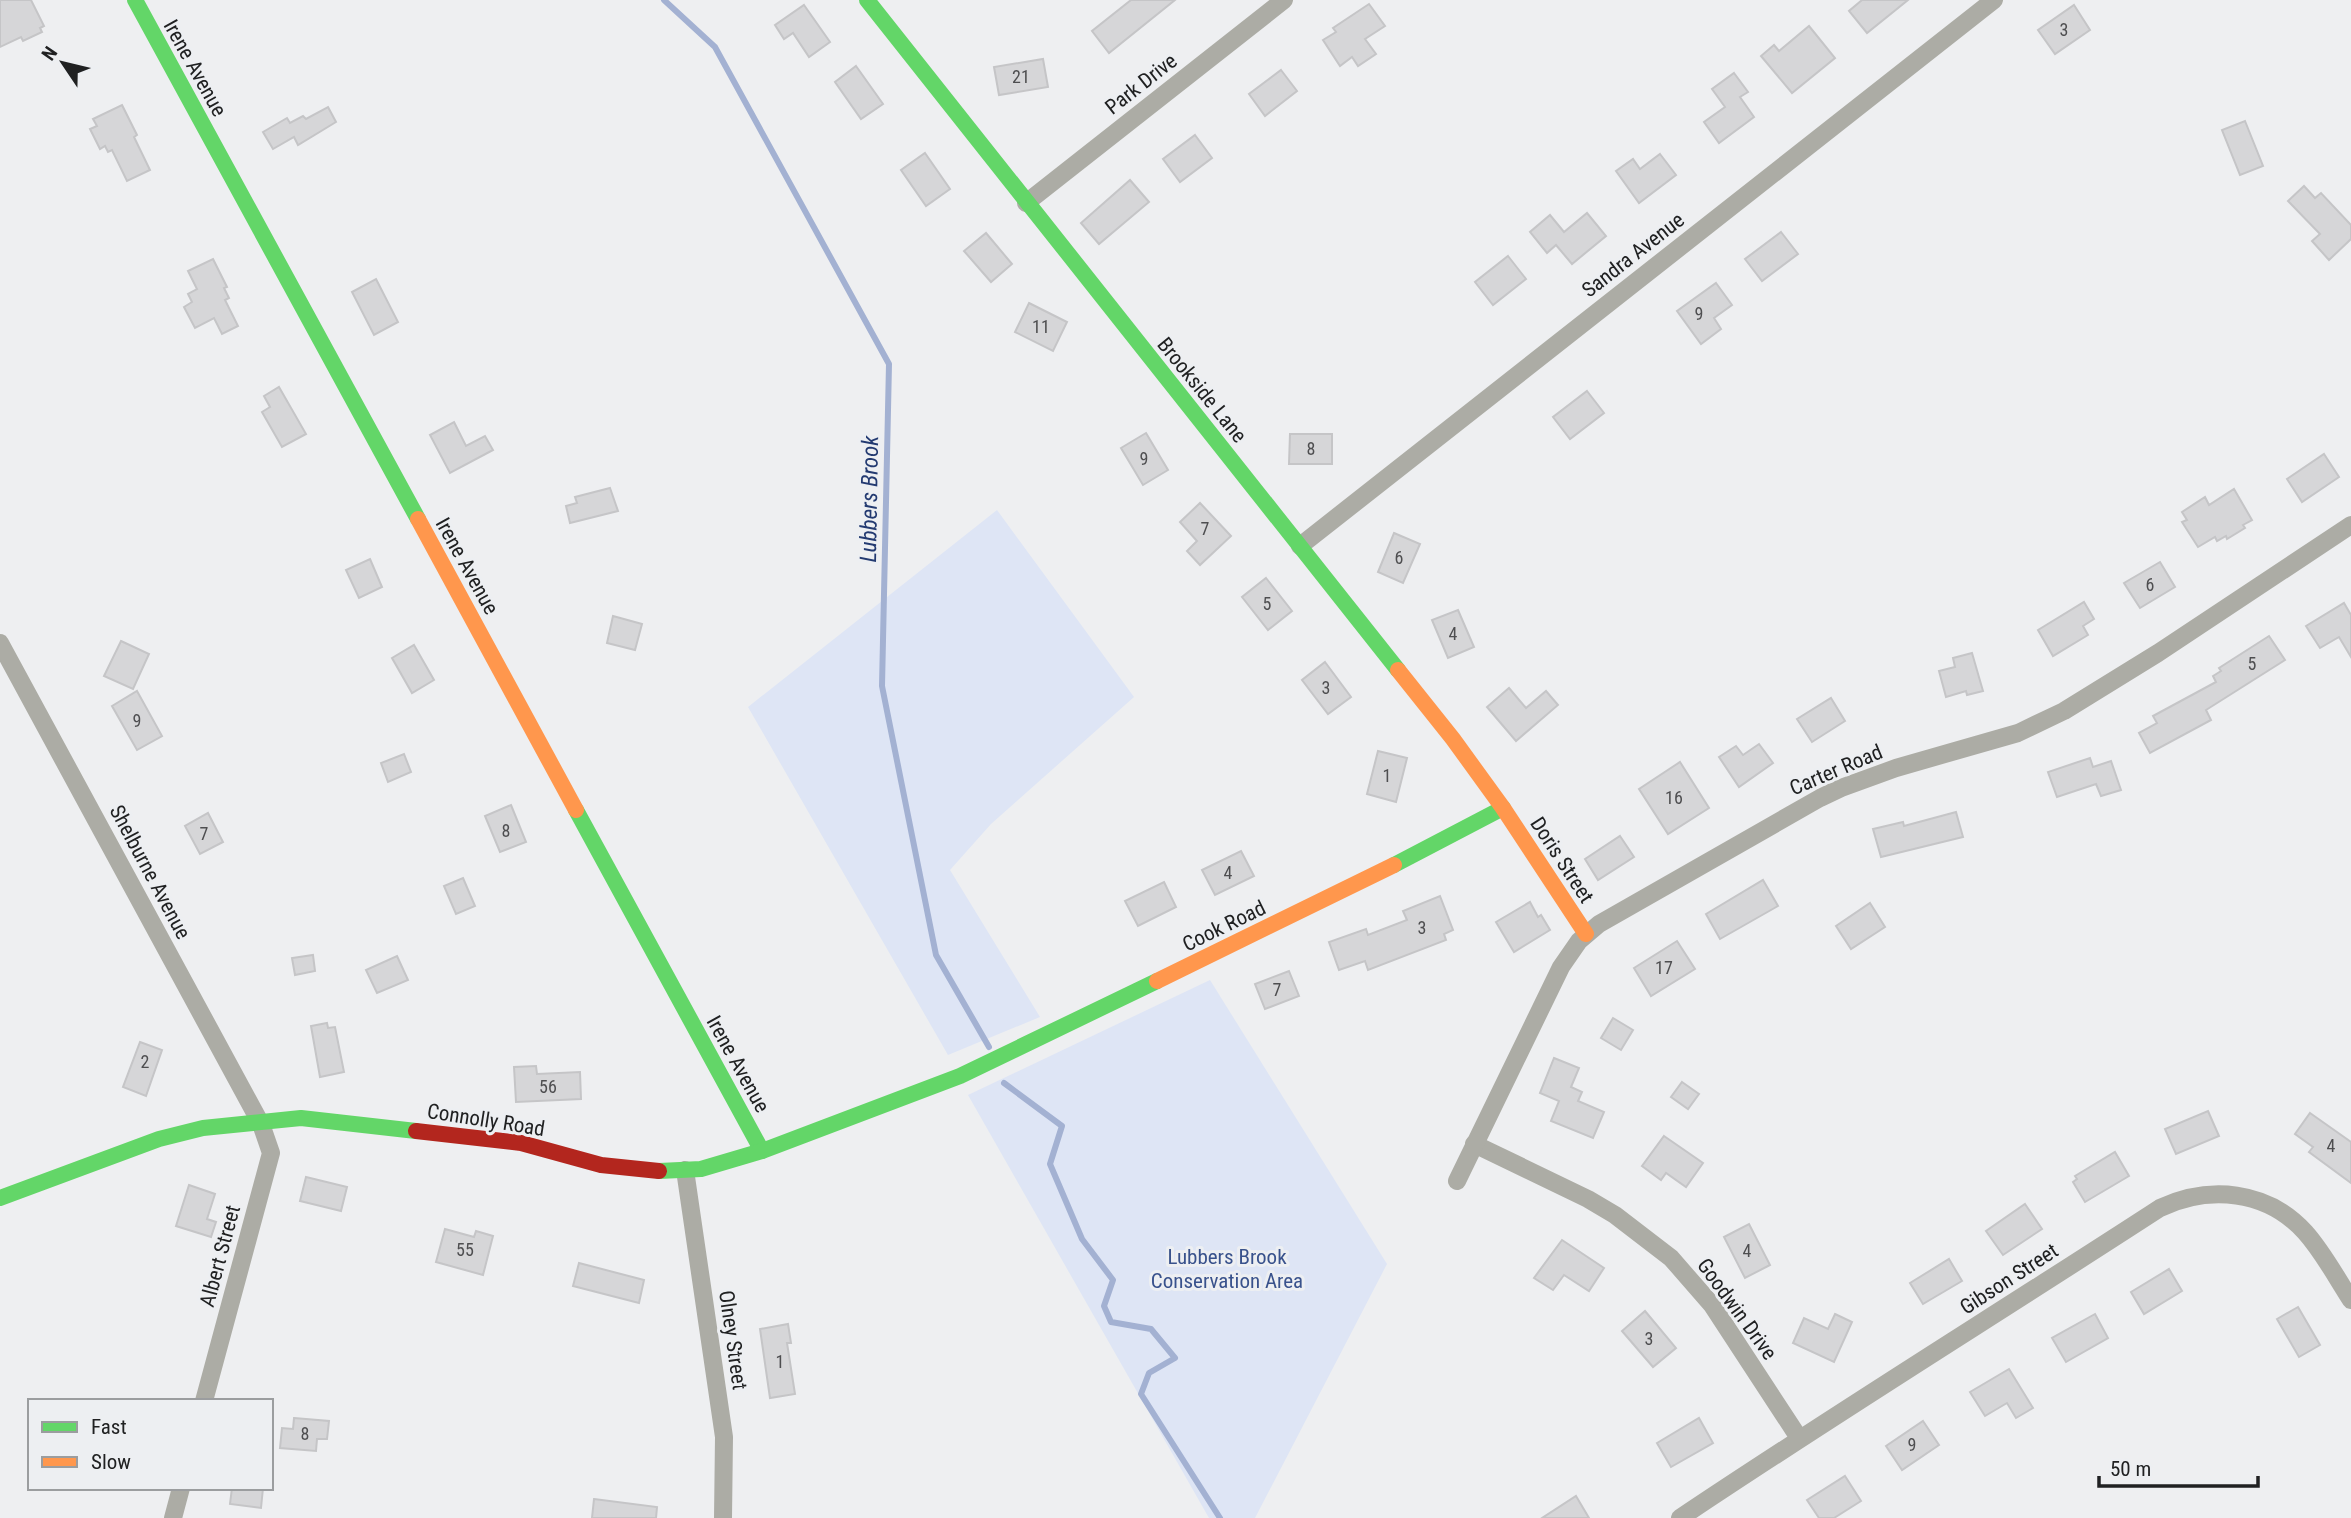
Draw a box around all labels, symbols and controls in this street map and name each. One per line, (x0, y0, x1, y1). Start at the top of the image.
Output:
street label: Irene Avenue (159, 16, 231, 121)
house number: 3 (2060, 19, 2068, 40)
north arrow (28, 28, 98, 98)
text: N (37, 42, 62, 65)
street label: Park Drive (1100, 49, 1182, 119)
house number: 21 (1012, 66, 1030, 87)
street label: Sandra Avenue (1577, 208, 1689, 302)
house number: 9 (1695, 303, 1703, 324)
house number: 11 (1032, 316, 1050, 337)
street label: Brookside Lane (1152, 333, 1252, 447)
water label: Lubbers Brook (855, 434, 884, 563)
house number: 8 (1307, 438, 1315, 459)
house number: 9 (1140, 448, 1148, 469)
street label: Irene Avenue (431, 514, 503, 619)
house number: 7 (1201, 518, 1210, 539)
house number: 6 (1395, 547, 1403, 568)
house number: 6 (2146, 574, 2154, 595)
house number: 5 (1263, 593, 1272, 614)
house number: 4 (1449, 623, 1458, 644)
house number: 5 (2248, 653, 2257, 674)
house number: 3 (1322, 677, 1330, 698)
house number: 9 (133, 710, 141, 731)
street label: Carter Road (1786, 740, 1886, 800)
house number: 1 (1383, 765, 1391, 786)
house number: 16 (1665, 787, 1683, 808)
street label: Shelburne Avenue (105, 801, 195, 943)
street label: Doris Street (1525, 813, 1599, 907)
house number: 8 (502, 820, 510, 841)
house number: 7 (200, 823, 209, 844)
house number: 4 (1224, 862, 1233, 883)
street label: Cook Road (1179, 896, 1269, 956)
house number: 3 (1418, 917, 1426, 938)
house number: 17 (1655, 957, 1673, 978)
house number: 7 (1273, 979, 1282, 1000)
street label: Irene Avenue (702, 1012, 774, 1117)
house number: 2 (141, 1051, 150, 1072)
house number: 56 (539, 1076, 557, 1097)
street label: Connolly Road (426, 1099, 546, 1141)
house number: 4 (2327, 1135, 2336, 1156)
street label: Albert Street (195, 1203, 245, 1309)
street label: Gibson Street (1956, 1238, 2062, 1320)
house number: 55 (456, 1239, 474, 1260)
house number: 4 (1743, 1240, 1752, 1261)
park label: Lubbers Brook Conservation Area (1151, 1245, 1303, 1293)
street label: Goodwin Drive (1692, 1254, 1782, 1364)
street label: Olney Street (714, 1289, 752, 1391)
house number: 3 (1645, 1328, 1653, 1349)
house number: 1 (776, 1351, 784, 1372)
legend (28, 1399, 273, 1490)
text: Fast (91, 1415, 127, 1439)
house number: 8 (301, 1423, 309, 1444)
house number: 9 (1908, 1434, 1916, 1455)
scale bar (2099, 1444, 2258, 1488)
text: Slow (91, 1450, 131, 1474)
text: 50 m (2110, 1457, 2151, 1481)

